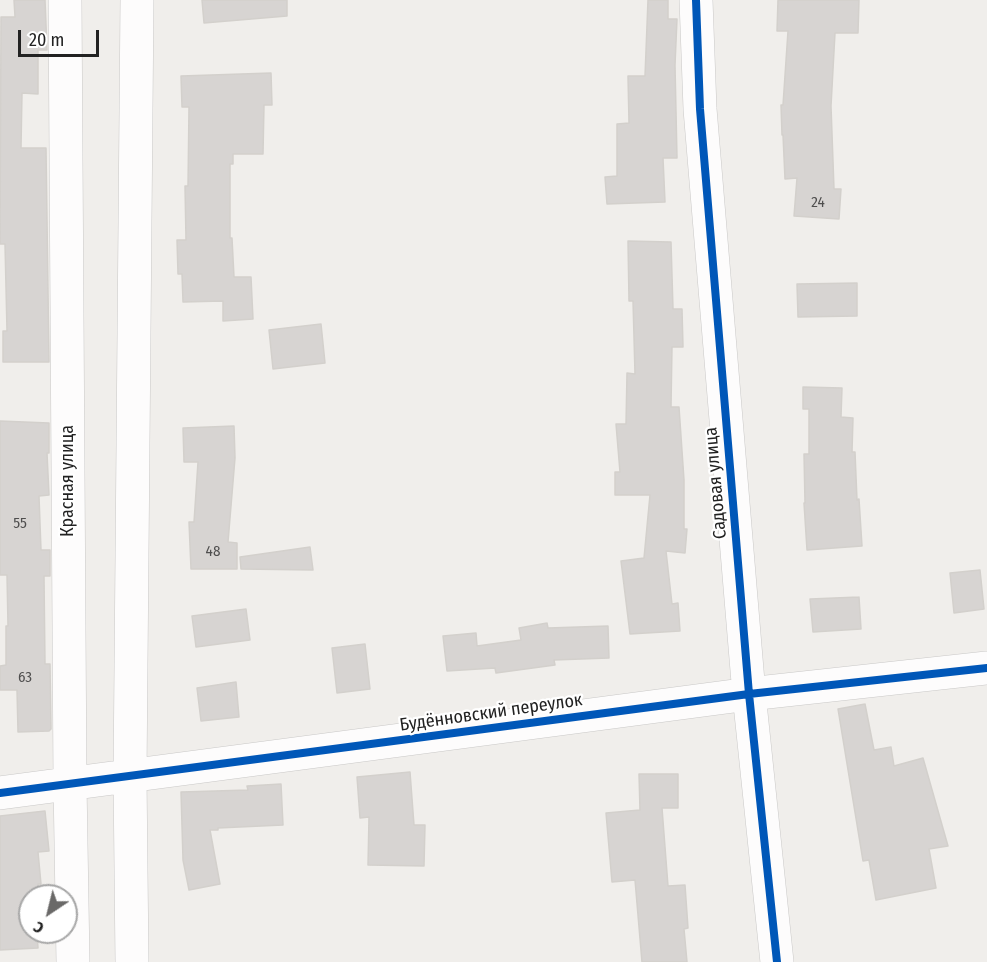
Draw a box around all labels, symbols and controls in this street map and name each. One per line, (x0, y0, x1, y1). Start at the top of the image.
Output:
scale bar (21, 18, 102, 56)
text: 20 m (29, 29, 64, 51)
house number: 24 (811, 194, 825, 212)
street label: Красная улица (57, 425, 79, 537)
street label: Садовая улица (700, 426, 732, 540)
house number: 55 (13, 515, 27, 533)
house number: 48 (206, 543, 220, 561)
house number: 63 (18, 669, 32, 687)
street label: Будённовский переулок (398, 689, 584, 737)
north arrow (18, 884, 78, 944)
text: С (30, 917, 47, 938)

